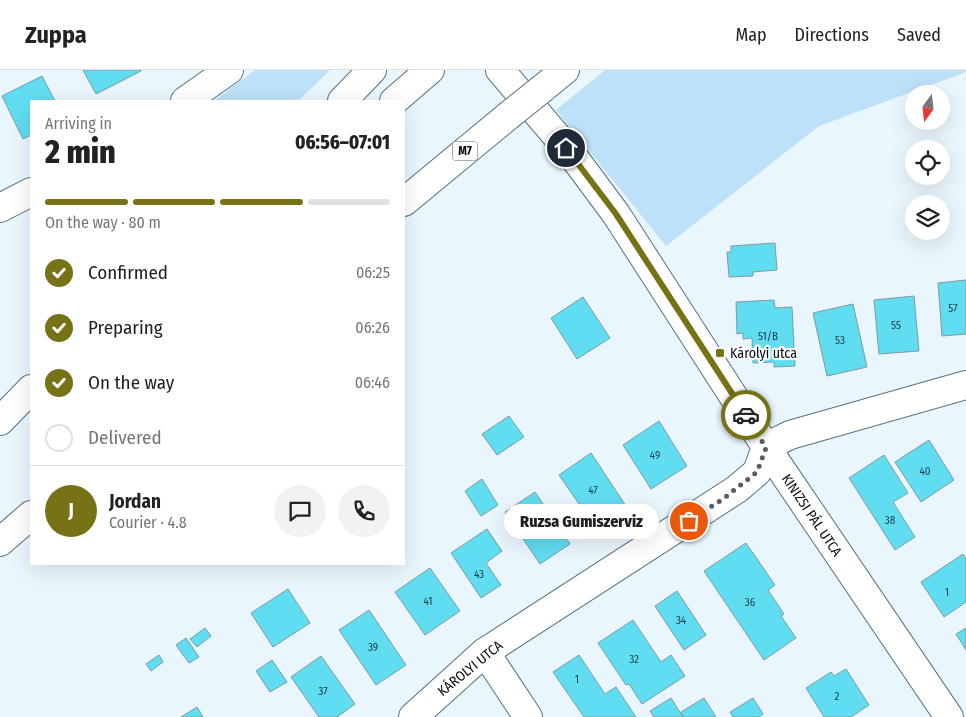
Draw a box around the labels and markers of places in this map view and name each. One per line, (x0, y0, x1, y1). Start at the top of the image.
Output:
pin (545, 127, 587, 169)
place label: Károlyi utca (730, 345, 797, 362)
marker: Károlyi utca (714, 347, 726, 359)
pin (668, 500, 710, 542)
callout: Ruzsa Gumiszerviz (504, 504, 659, 538)

